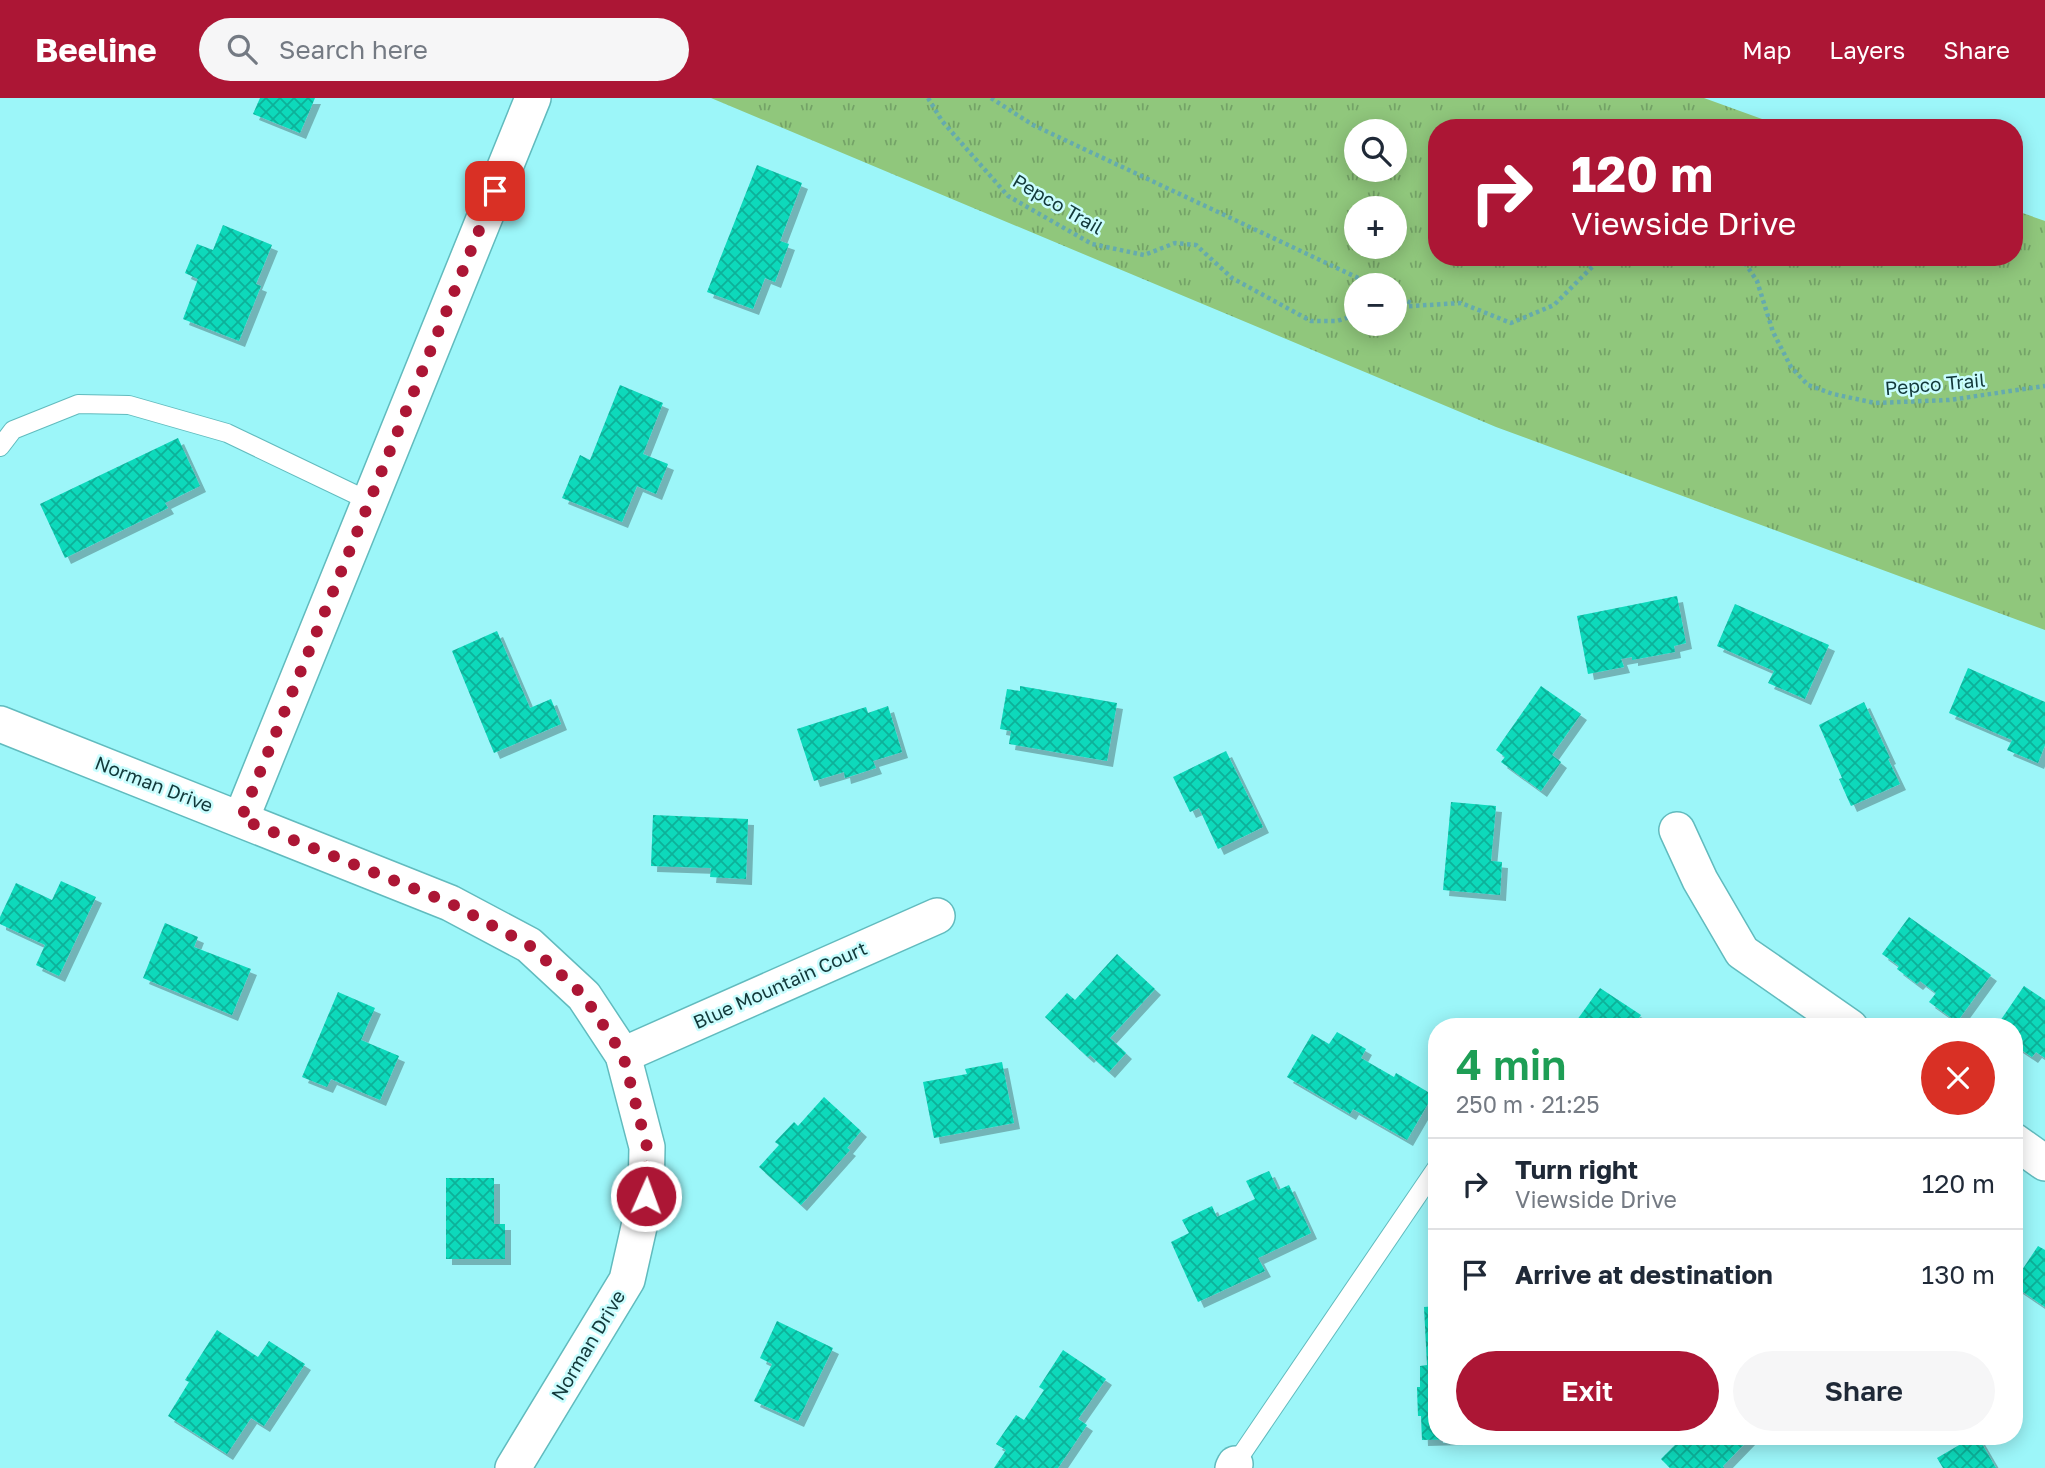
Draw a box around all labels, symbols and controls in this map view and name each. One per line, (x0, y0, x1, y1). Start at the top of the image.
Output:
search box (199, 18, 689, 81)
text: Beeline (35, 30, 157, 69)
icon: search (223, 30, 261, 68)
text: Search here (279, 34, 428, 65)
text: Map (1742, 35, 1791, 64)
text: Layers (1829, 35, 1905, 64)
text: Share (1943, 35, 2010, 64)
map controls (1344, 119, 1407, 336)
button: search (1344, 119, 1407, 182)
text: 120 m (1571, 144, 1713, 203)
icon: right (1456, 147, 1547, 238)
pin (465, 161, 525, 221)
street label: Pepco Trail (1009, 168, 1108, 239)
icon: arrive (476, 172, 514, 210)
button: + (1344, 196, 1407, 259)
text: Viewside Drive (1571, 204, 1796, 242)
button: − (1344, 273, 1407, 336)
street label: Pepco Trail (1884, 368, 1986, 399)
street label: Norman Drive (92, 751, 216, 817)
street label: Blue Mountain Court (689, 936, 870, 1033)
text: 4 min (1456, 1039, 1566, 1089)
button: close (1921, 1041, 1995, 1115)
text: 250 m · 21:25 (1456, 1090, 1600, 1118)
text: Turn right (1515, 1154, 1638, 1185)
position arrow (609, 1159, 683, 1233)
icon: right (1456, 1165, 1494, 1203)
text: 120 m (1922, 1168, 1995, 1199)
text: Viewside Drive (1515, 1185, 1677, 1213)
icon: arrive (1456, 1256, 1494, 1294)
text: Arrive at destination (1515, 1259, 1773, 1290)
text: 130 m (1922, 1259, 1995, 1290)
street label: Norman Drive (546, 1286, 629, 1404)
button: Exit (1456, 1351, 1719, 1431)
button: Share (1733, 1351, 1995, 1431)

